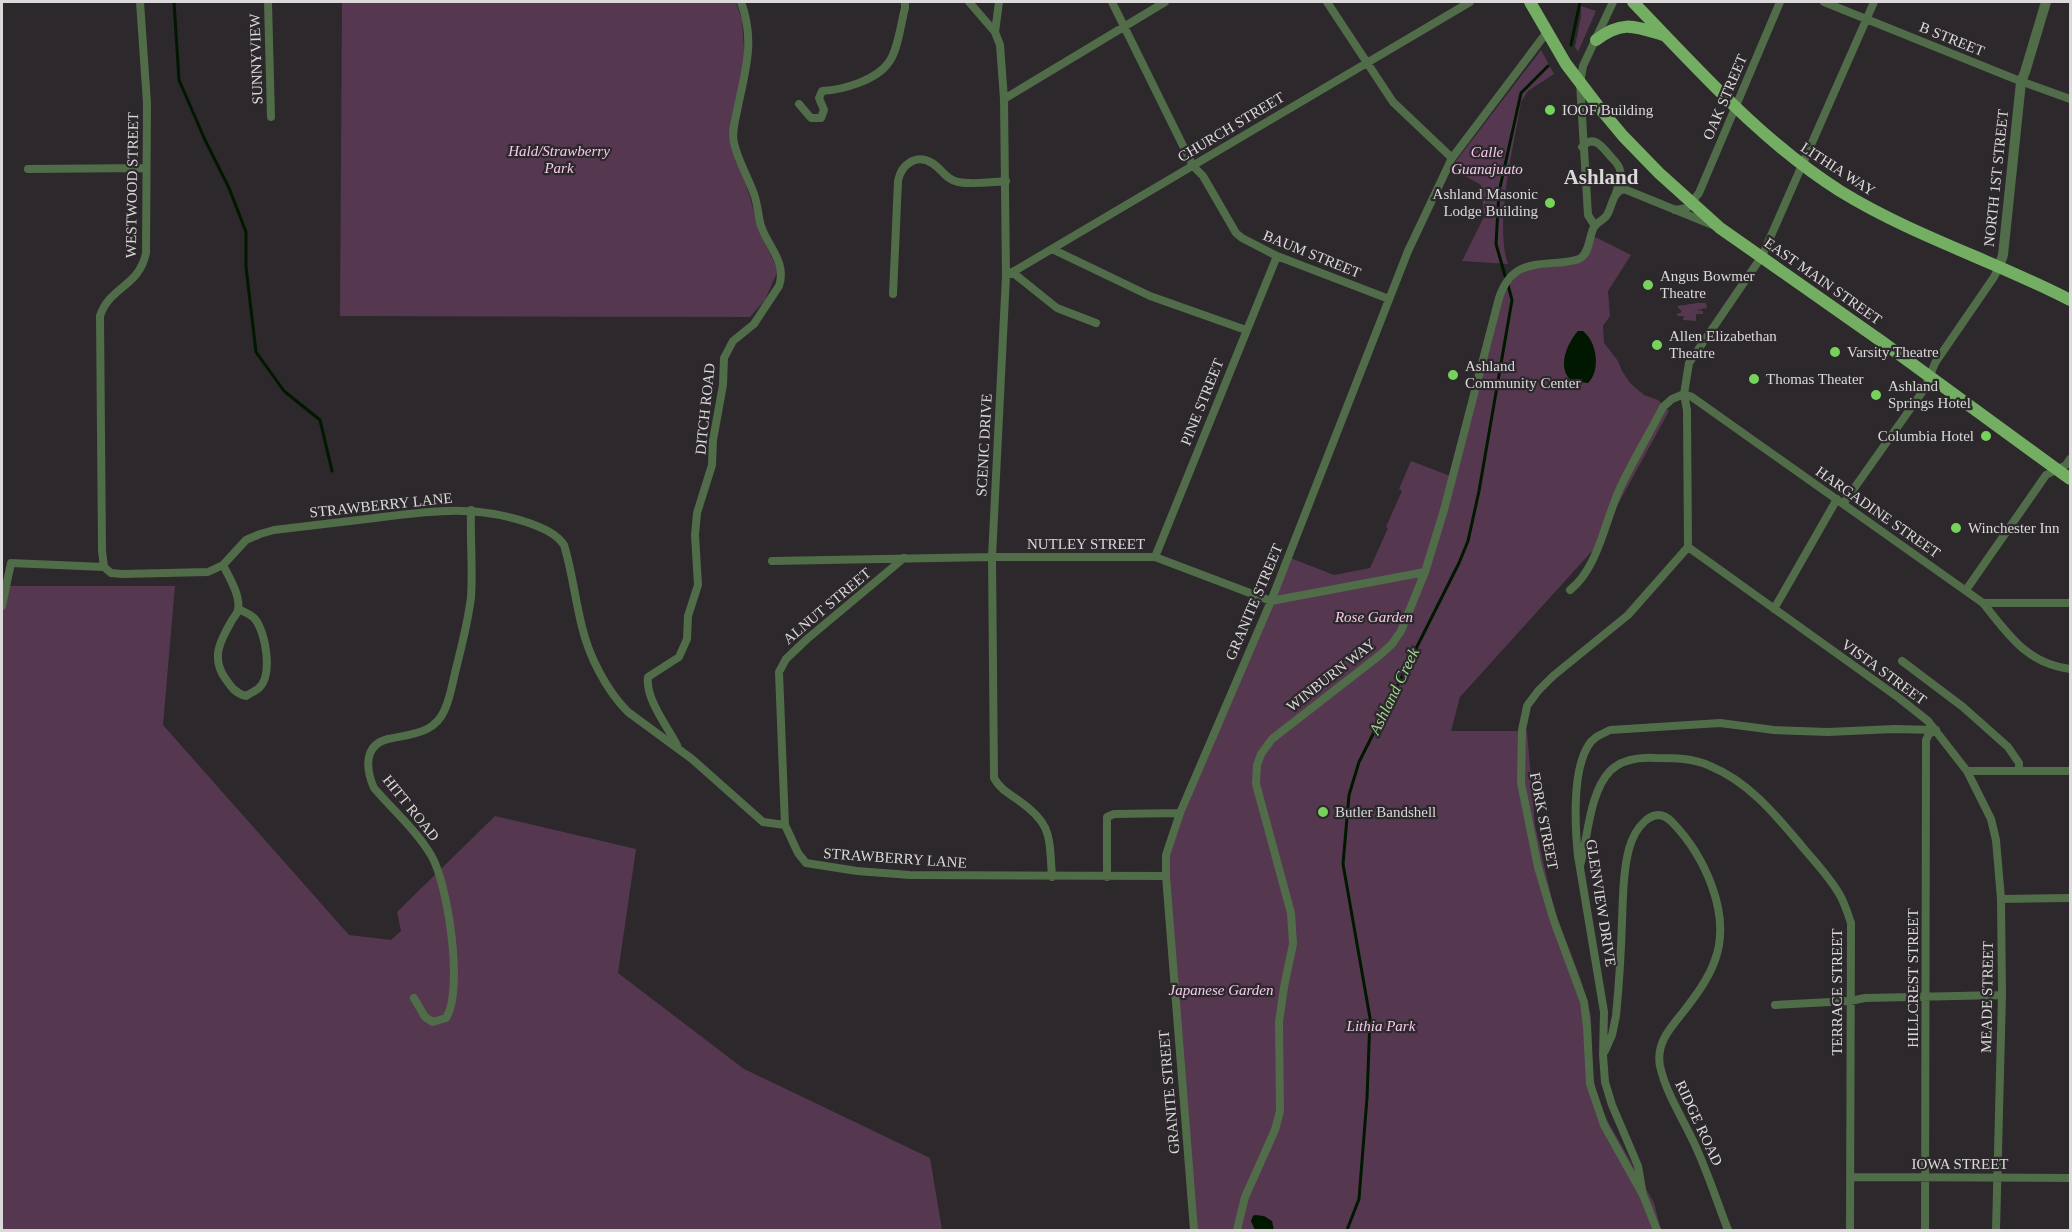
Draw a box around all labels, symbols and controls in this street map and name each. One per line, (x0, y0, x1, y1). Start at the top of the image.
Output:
street label: SUNNYVIEW (246, 13, 266, 105)
street label: B STREET (1917, 19, 1987, 59)
street label: OAK STREET (1700, 52, 1750, 142)
street label: CHURCH STREET (1175, 89, 1287, 165)
place label: IOOF Building (1562, 102, 1654, 118)
marker: IOOF Building (1543, 103, 1557, 117)
street label: NORTH 1ST STREET (1981, 109, 2011, 247)
street label: WESTWOOD STREET (123, 112, 141, 258)
street label: LITHIA WAY (1798, 139, 1878, 199)
park label: Hald/Strawberry Park (507, 143, 610, 176)
park label: Calle Guanajuato (1451, 144, 1523, 177)
district label: Ashland (1564, 165, 1639, 189)
place label: Ashland Masonic Lodge Building (1433, 186, 1538, 219)
marker: Ashland Masonic Lodge Building (1543, 196, 1557, 210)
street label: BAUM STREET (1261, 227, 1363, 281)
street label: EAST MAIN STREET (1761, 234, 1885, 328)
place label: Angus Bowmer Theatre (1660, 268, 1755, 301)
marker: Angus Bowmer Theatre (1641, 278, 1655, 292)
place label: Allen Elizabethan Theatre (1669, 328, 1777, 361)
marker: Allen Elizabethan Theatre (1650, 338, 1664, 352)
place label: Varsity Theatre (1847, 344, 1939, 360)
marker: Varsity Theatre (1828, 345, 1842, 359)
street label: PINE STREET (1177, 356, 1227, 448)
place label: Ashland Community Center (1465, 358, 1580, 391)
street label: DITCH ROAD (692, 362, 718, 456)
marker: Ashland Community Center (1446, 368, 1460, 382)
place label: Thomas Theater (1766, 371, 1864, 387)
marker: Thomas Theater (1747, 372, 1761, 386)
place label: Ashland Springs Hotel (1888, 378, 1971, 411)
marker: Ashland Springs Hotel (1869, 388, 1883, 402)
street label: SCENIC DRIVE (973, 393, 995, 497)
place label: Columbia Hotel (1878, 428, 1974, 444)
marker: Columbia Hotel (1979, 429, 1993, 443)
street label: HARGADINE STREET (1813, 463, 1943, 561)
street label: STRAWBERRY LANE (309, 490, 453, 520)
place label: Winchester Inn (1968, 520, 2060, 536)
marker: Winchester Inn (1949, 521, 1963, 535)
street label: NUTLEY STREET (1027, 536, 1145, 552)
street label: GRANITE STREET (1222, 542, 1286, 662)
street label: ALNUT STREET (780, 565, 874, 647)
park label: Rose Garden (1334, 609, 1413, 625)
street label: WINBURN WAY (1284, 635, 1379, 715)
street label: VISTA STREET (1838, 636, 1930, 708)
water label: Ashland Creek (1365, 644, 1423, 738)
street label: FORK STREET (1527, 771, 1561, 871)
street label: HITT ROAD (380, 772, 443, 844)
place label: Butler Bandshell (1335, 804, 1436, 820)
marker: Butler Bandshell (1316, 805, 1330, 819)
street label: GLENVIEW DRIVE (1583, 838, 1619, 968)
street label: STRAWBERRY LANE (823, 845, 967, 871)
street label: HILLCREST STREET (1905, 908, 1921, 1048)
street label: TERRACE STREET (1829, 928, 1845, 1056)
street label: MEADE STREET (1978, 941, 1996, 1053)
park label: Japanese Garden (1169, 982, 1273, 998)
park label: Lithia Park (1346, 1018, 1416, 1034)
street label: GRANITE STREET (1156, 1029, 1182, 1155)
street label: RIDGE ROAD (1672, 1078, 1726, 1168)
street label: IOWA STREET (1911, 1156, 2009, 1172)

